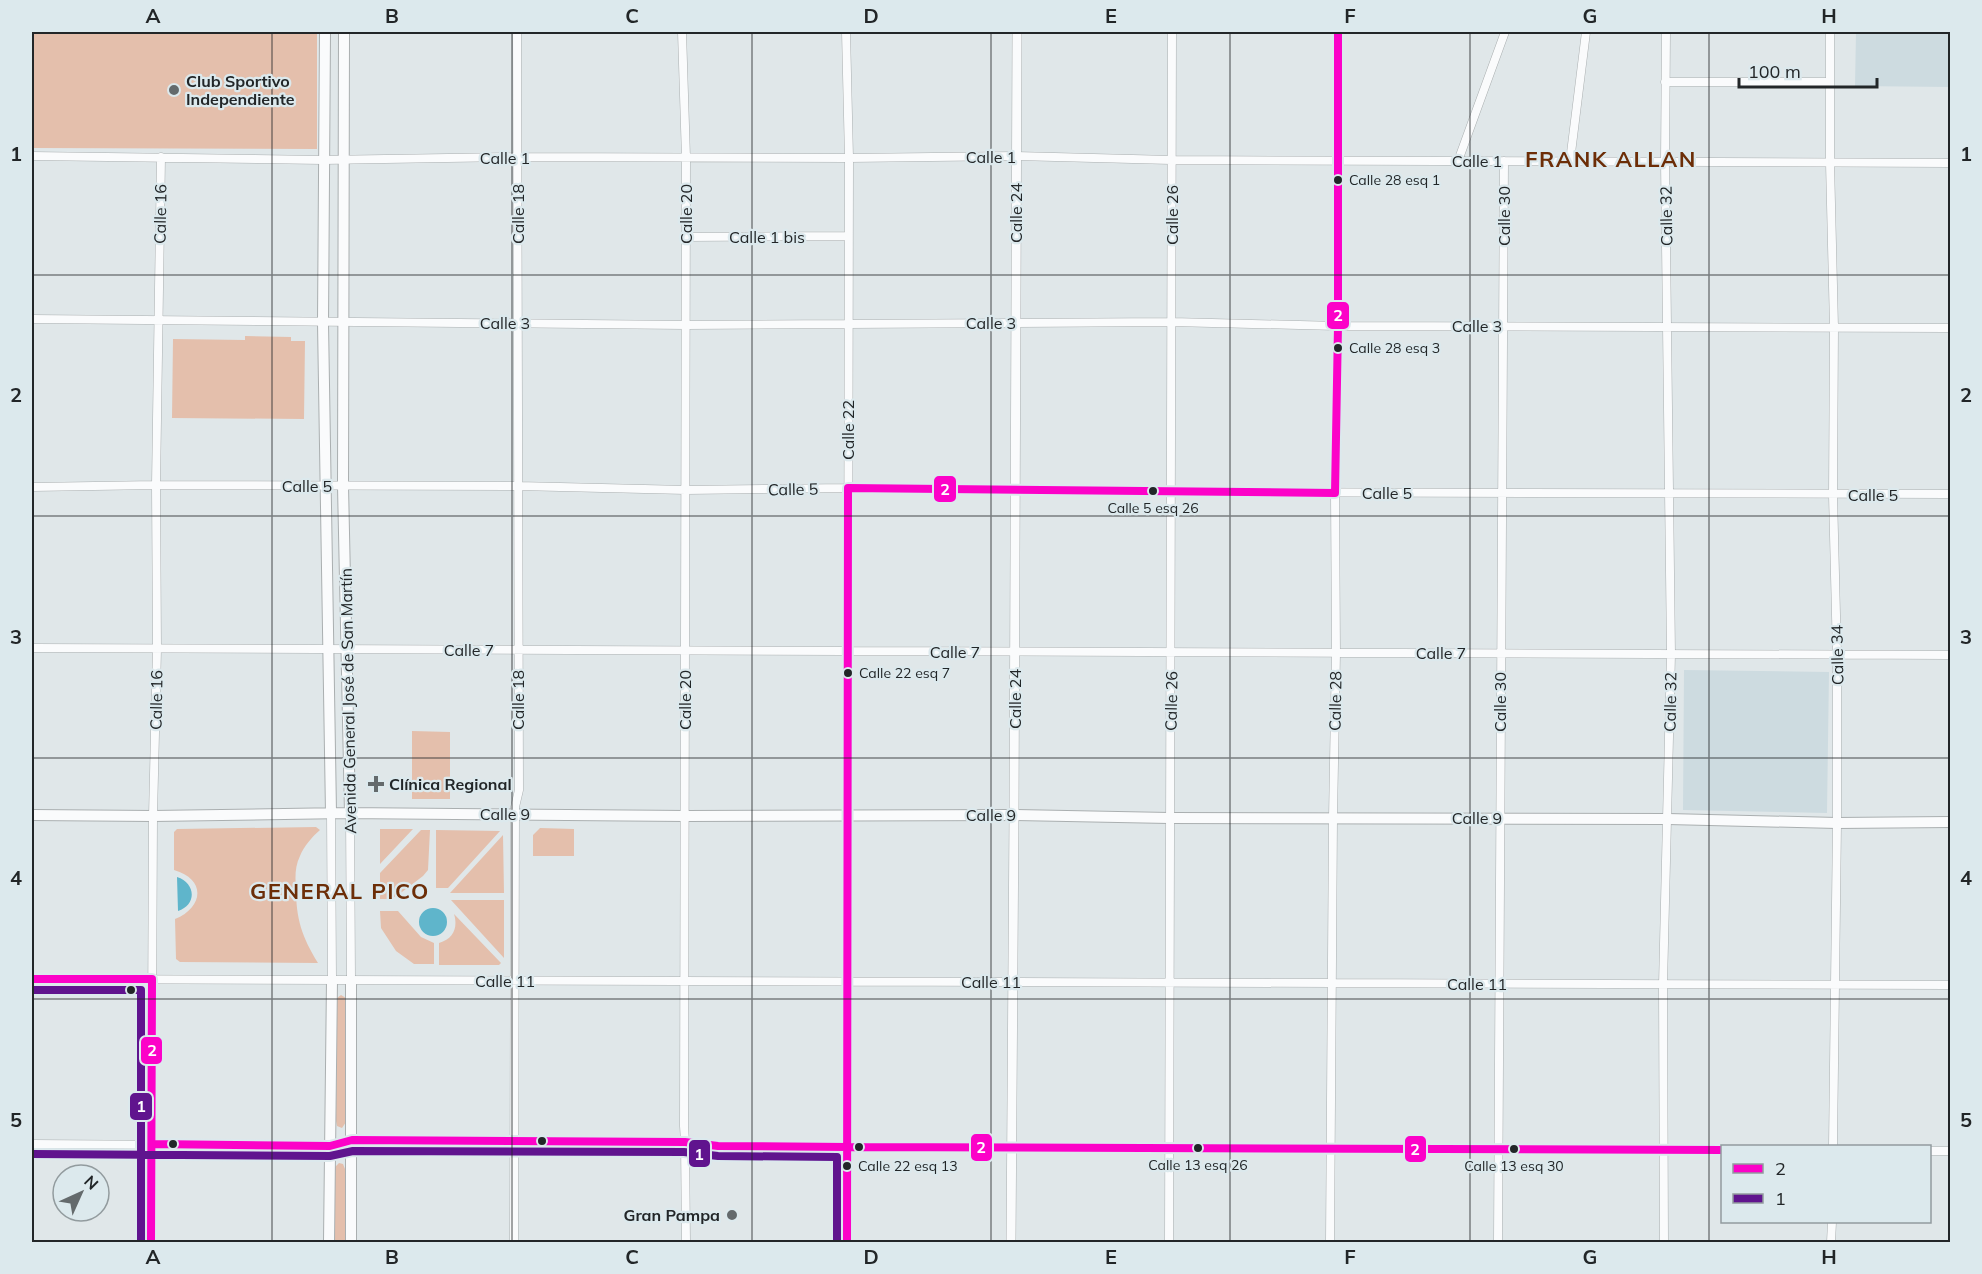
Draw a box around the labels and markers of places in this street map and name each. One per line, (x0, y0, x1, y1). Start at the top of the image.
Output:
place label: Club Sportivo Independiente (186, 71, 295, 109)
marker: Club Sportivo Independiente (167, 83, 181, 97)
place label: Calle 28 esq 1 (1349, 171, 1440, 189)
marker: Calle 28 esq 1 (1332, 174, 1344, 186)
place label: Calle 28 esq 3 (1349, 339, 1440, 357)
marker: Calle 28 esq 3 (1332, 342, 1344, 354)
marker: Calle 5 esq 26 (1147, 485, 1159, 497)
place label: Calle 5 esq 26 (1107, 499, 1199, 517)
place label: Calle 22 esq 7 (859, 664, 950, 682)
marker: Calle 22 esq 7 (842, 667, 854, 679)
place label: Clínica Regional (389, 774, 512, 794)
marker: Clínica Regional (367, 775, 385, 793)
unlabelled marker (125, 984, 137, 996)
unlabelled marker (536, 1135, 548, 1147)
unlabelled marker (167, 1138, 179, 1150)
unlabelled marker (853, 1141, 865, 1153)
marker: Calle 13 esq 26 (1192, 1142, 1204, 1154)
marker: Calle 13 esq 30 (1508, 1143, 1520, 1155)
place label: Calle 13 esq 26 (1148, 1156, 1248, 1174)
place label: Calle 22 esq 13 (858, 1157, 958, 1175)
place label: Calle 13 esq 30 (1464, 1157, 1564, 1175)
marker: Calle 22 esq 13 (841, 1160, 853, 1172)
place label: Gran Pampa (624, 1205, 720, 1225)
marker: Gran Pampa (725, 1208, 739, 1222)

